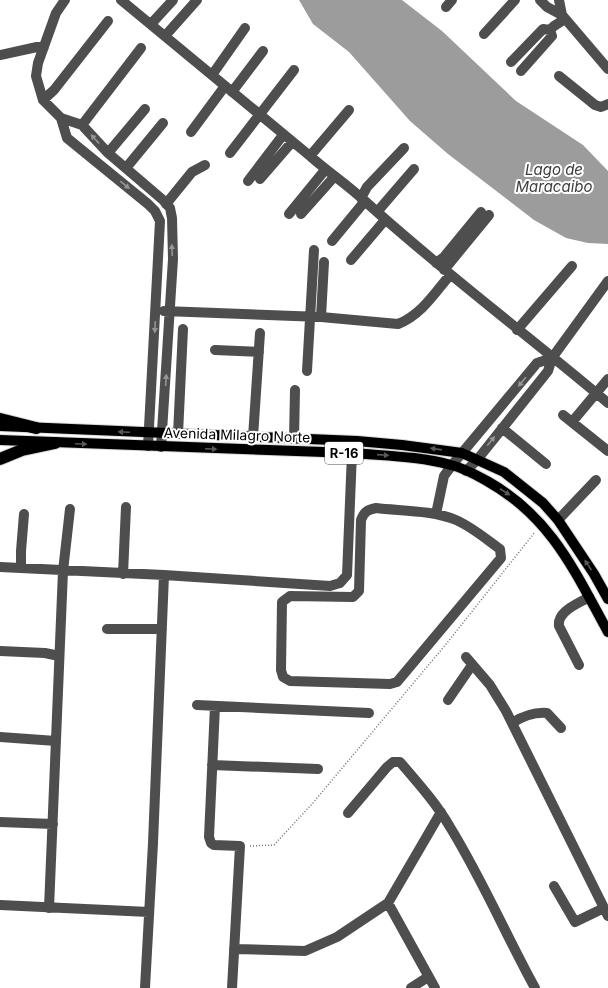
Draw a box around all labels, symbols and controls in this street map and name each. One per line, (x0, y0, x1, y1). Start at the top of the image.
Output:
one-way arrow (90, 134, 100, 144)
water label: Lago de Maracaibo (516, 160, 593, 196)
one-way arrow (119, 180, 130, 189)
one-way arrow (169, 244, 176, 256)
one-way arrow (152, 321, 158, 334)
one-way arrow (162, 374, 169, 386)
one-way arrow (518, 376, 527, 387)
street label: Avenida Milagro Norte (163, 423, 311, 446)
one-way arrow (118, 428, 130, 435)
one-way arrow (487, 436, 496, 447)
one-way arrow (75, 441, 88, 447)
road number: R-16 (325, 442, 363, 464)
one-way arrow (205, 445, 217, 452)
one-way arrow (430, 446, 442, 452)
one-way arrow (377, 452, 389, 459)
one-way arrow (500, 488, 510, 496)
one-way arrow (585, 560, 592, 571)

